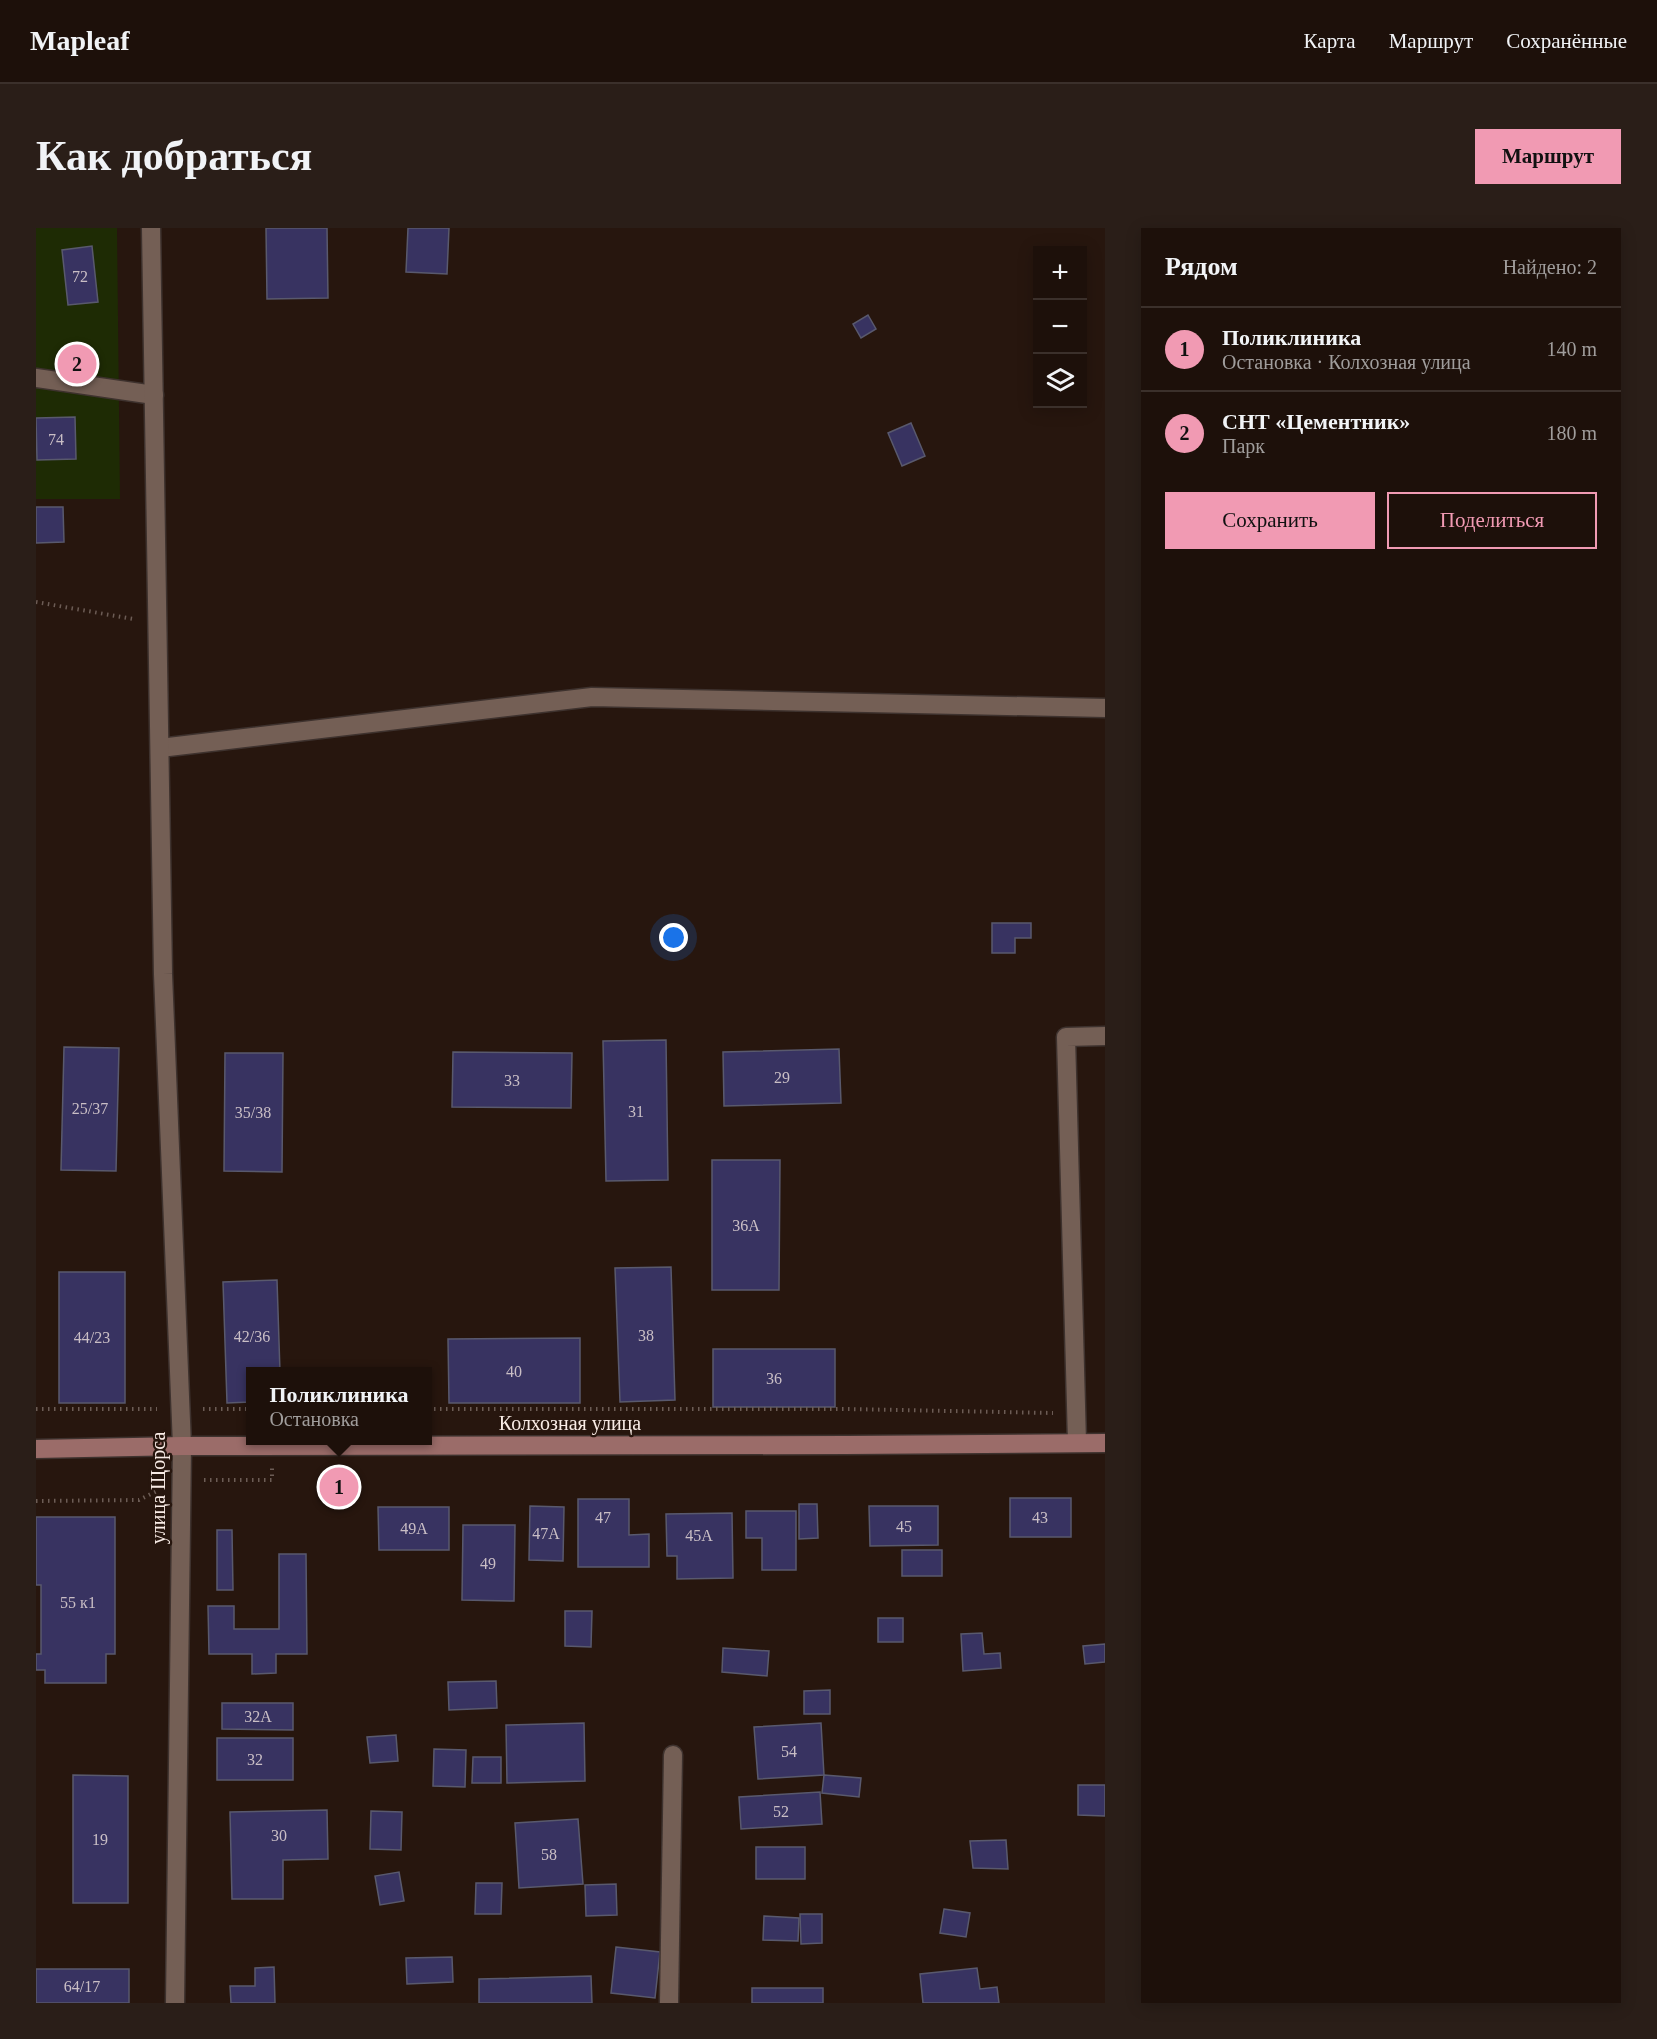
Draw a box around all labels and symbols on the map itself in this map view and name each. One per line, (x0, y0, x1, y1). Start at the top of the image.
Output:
house number: 72 (72, 268, 88, 285)
pin: 2 (58, 342, 96, 386)
house number: 74 (48, 431, 64, 448)
your location (659, 923, 688, 952)
house number: 29 (774, 1069, 790, 1086)
house number: 33 (504, 1072, 520, 1089)
house number: 25/37 (72, 1100, 108, 1117)
house number: 31 (628, 1103, 644, 1120)
house number: 35/38 (235, 1104, 271, 1121)
house number: 36А (732, 1217, 760, 1234)
house number: 38 (638, 1327, 654, 1344)
house number: 42/36 (234, 1328, 270, 1345)
house number: 44/23 (74, 1329, 110, 1346)
house number: 40 (506, 1363, 522, 1380)
house number: 36 (766, 1370, 782, 1387)
street label: Колхозная улица (499, 1412, 641, 1435)
street label: улица Щорса (147, 1432, 170, 1544)
pin: 1 (320, 1464, 358, 1510)
house number: 47 (595, 1509, 611, 1526)
house number: 43 (1032, 1509, 1048, 1526)
house number: 45 (896, 1518, 912, 1535)
house number: 49А (400, 1520, 428, 1537)
house number: 47А (532, 1525, 560, 1542)
house number: 45А (685, 1527, 713, 1544)
house number: 49 (480, 1555, 496, 1572)
house number: 55 к1 (60, 1594, 96, 1611)
house number: 32А (244, 1708, 272, 1725)
house number: 54 (781, 1743, 797, 1760)
house number: 32 (247, 1751, 263, 1768)
house number: 52 (773, 1803, 789, 1820)
house number: 30 (271, 1827, 287, 1844)
house number: 19 (92, 1831, 108, 1848)
house number: 58 (541, 1846, 557, 1863)
house number: 64/17 (64, 1978, 100, 1995)

